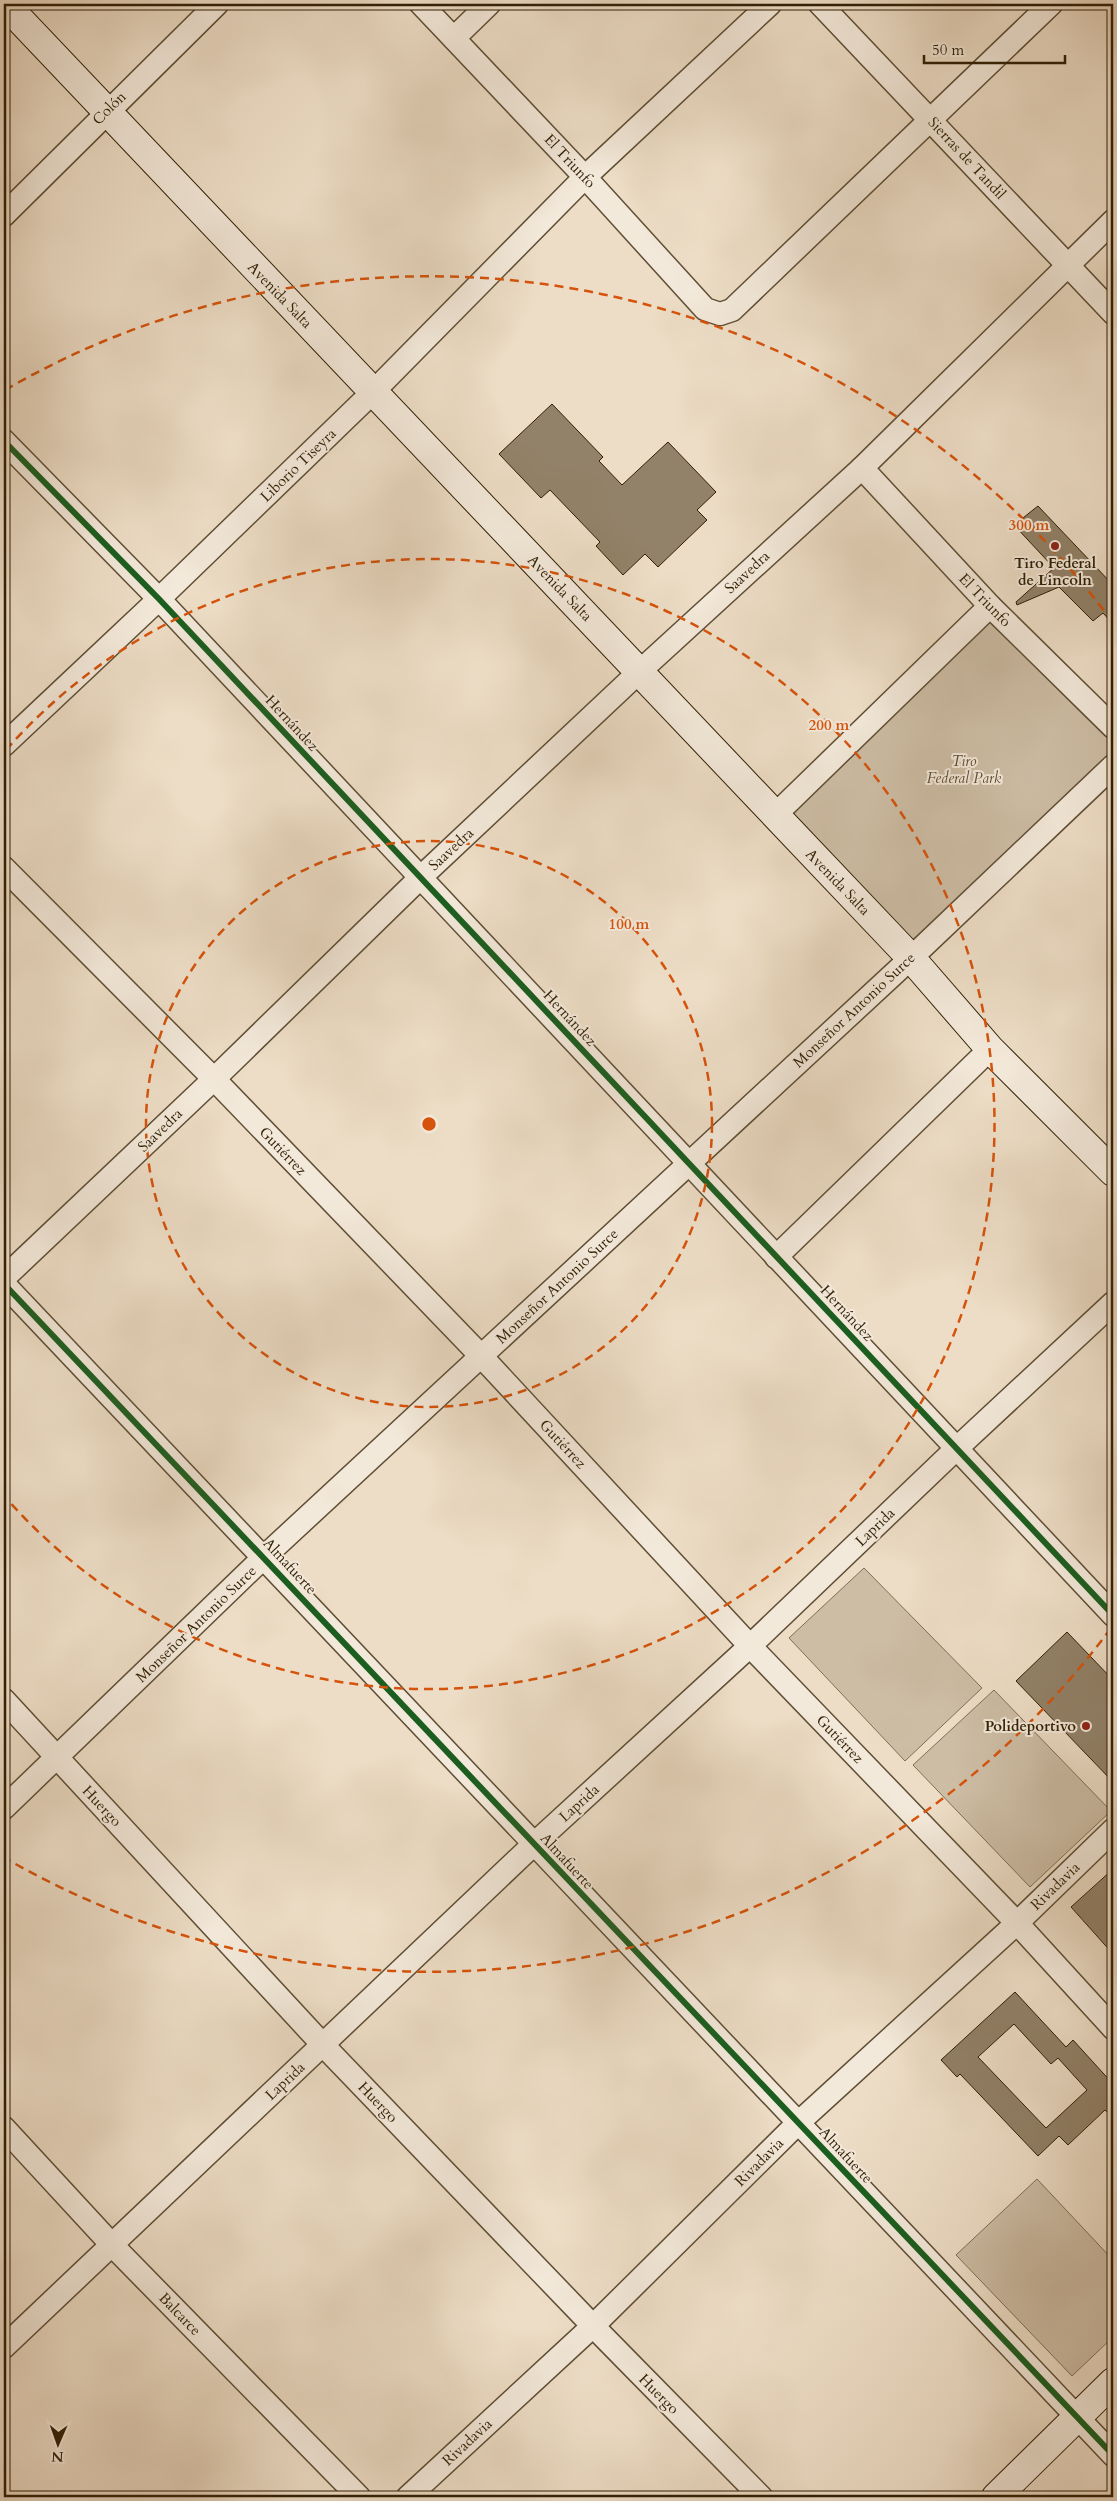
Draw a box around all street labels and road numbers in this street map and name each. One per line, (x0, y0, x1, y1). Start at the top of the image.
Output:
street label: Colón (88, 86, 131, 129)
street label: Sierras de Tandil (924, 112, 1011, 204)
street label: El Triunfo (540, 130, 600, 192)
street label: Avenida Salta (243, 257, 317, 333)
street label: Liborio Tiseyra (256, 423, 341, 506)
street label: Saavedra (720, 546, 774, 598)
street label: Avenida Salta (523, 550, 597, 626)
street label: El Triunfo (954, 569, 1016, 631)
street label: Hernández (261, 691, 323, 756)
street label: Saavedra (424, 823, 478, 875)
street label: Avenida Salta (801, 844, 875, 920)
street label: Monseñor Antonio Surce (788, 948, 920, 1072)
street label: Hernández (539, 986, 601, 1051)
street label: Saavedra (133, 1103, 187, 1156)
street label: Gutiérrez (255, 1122, 311, 1180)
street label: Monseñor Antonio Surce (491, 1224, 623, 1348)
street label: Hernández (816, 1281, 878, 1346)
street label: Gutiérrez (535, 1415, 591, 1473)
street label: Laprida (851, 1503, 899, 1551)
street label: Almafuerte (259, 1533, 321, 1599)
street label: Monseñor Antonio Surce (131, 1561, 261, 1687)
street label: Gutiérrez (812, 1710, 868, 1768)
street label: Laprida (555, 1779, 604, 1826)
street label: Huergo (78, 1781, 126, 1831)
street label: Almafuerte (536, 1828, 598, 1894)
street label: Rivadavia (1026, 1857, 1084, 1915)
street label: Laprida (261, 2057, 310, 2105)
street label: Huergo (354, 2077, 402, 2127)
street label: Almafuerte (815, 2122, 877, 2188)
street label: Rivadavia (730, 2133, 788, 2191)
street label: Balcarce (154, 2288, 206, 2340)
street label: Huergo (634, 2369, 684, 2419)
street label: Rivadavia (438, 2413, 497, 2470)

